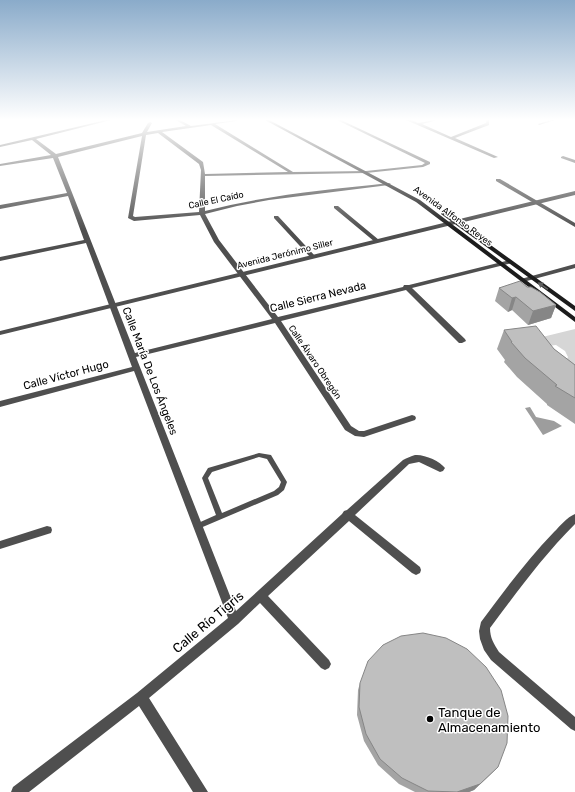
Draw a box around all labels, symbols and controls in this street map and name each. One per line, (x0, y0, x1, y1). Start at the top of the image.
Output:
street label: Avenida Alfonso Reyes (412, 184, 495, 248)
street label: Calle El Caído (188, 189, 244, 211)
street label: Avenida Jerónimo Siller (236, 237, 335, 271)
street label: Calle Sierra Nevada (269, 279, 367, 315)
one-way arrow (538, 282, 549, 290)
street label: Calle María De Los Ángeles (120, 305, 181, 437)
street label: Calle Álvaro Obregón (287, 323, 344, 401)
street label: Calle Víctor Hugo (22, 357, 110, 393)
street label: Calle Río Tigris (170, 588, 247, 657)
place label: Tanque de Almacenamiento (438, 705, 540, 735)
marker: Tanque de Almacenamiento (425, 714, 435, 724)

